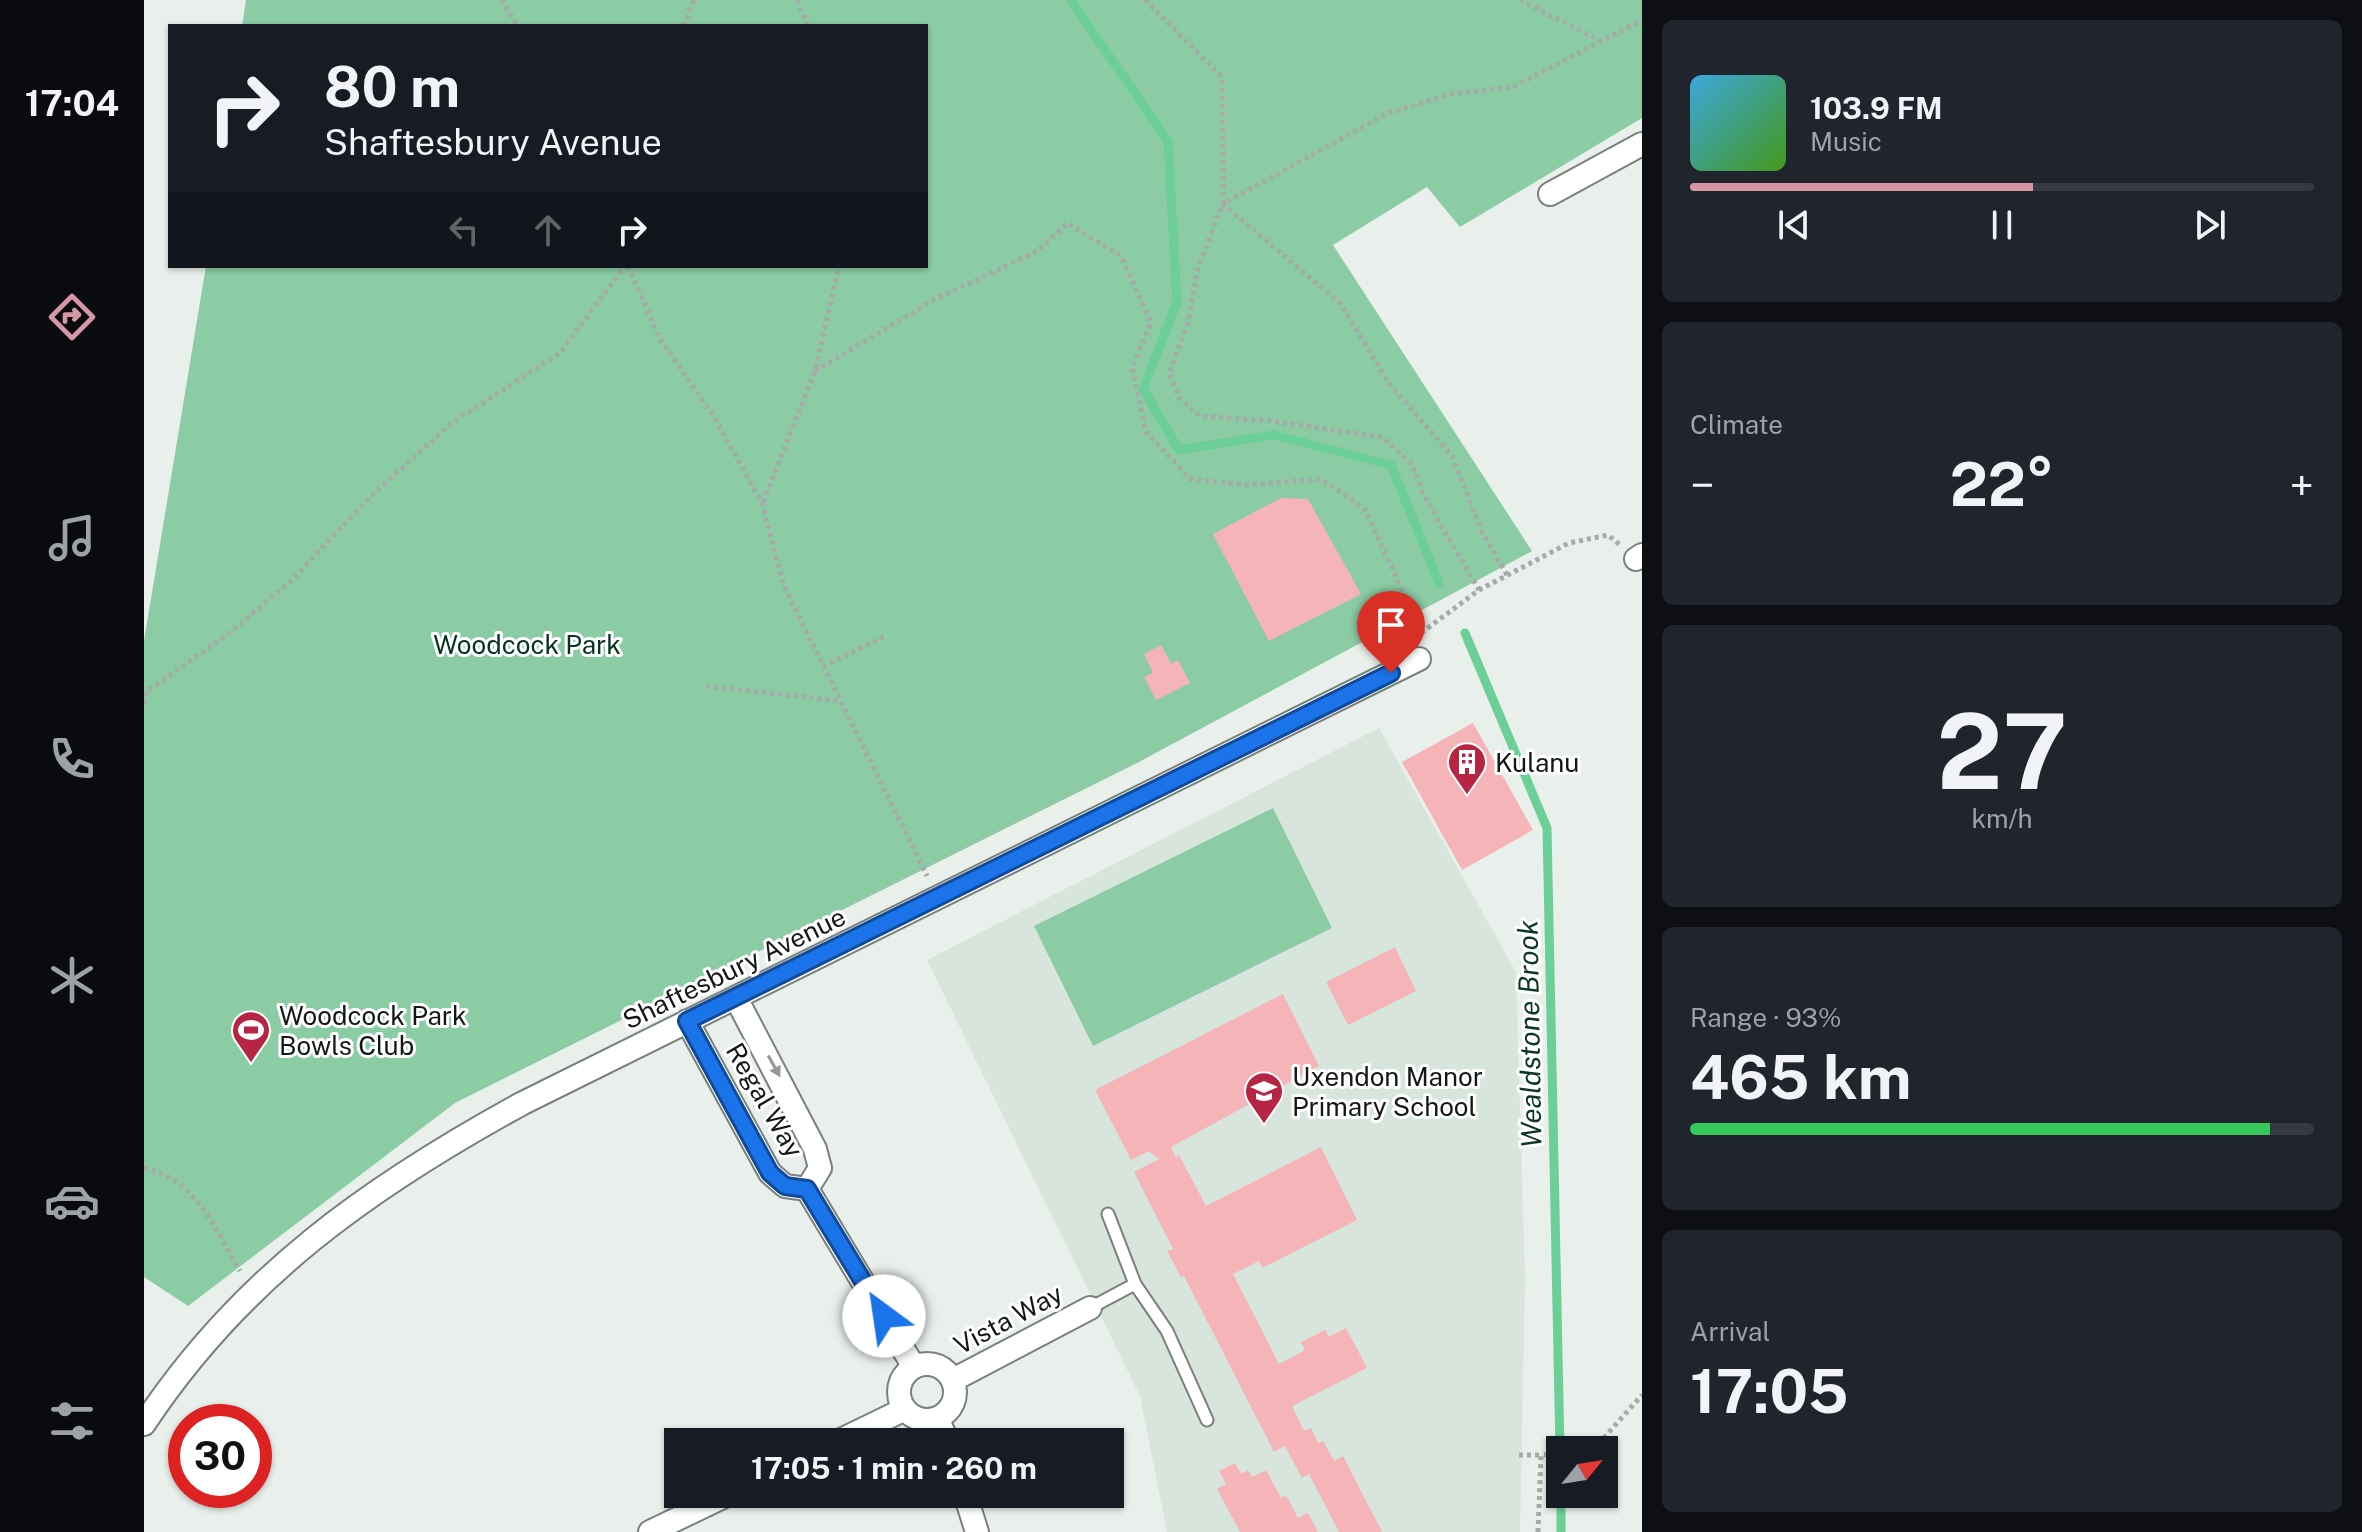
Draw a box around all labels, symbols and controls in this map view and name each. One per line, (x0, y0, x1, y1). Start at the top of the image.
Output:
text: 80 m (324, 54, 460, 120)
icon: right (192, 56, 296, 160)
text: 17:04 (25, 82, 119, 124)
text: 103.9 FM (1810, 90, 1943, 126)
text: Shaftesbury Avenue (324, 121, 662, 163)
text: Music (1810, 126, 1882, 157)
icon: previous (1772, 203, 1816, 247)
icon: pause (1980, 203, 2024, 247)
icon: next (2188, 203, 2232, 247)
icon: left (442, 208, 486, 252)
icon: ahead (526, 208, 570, 252)
icon: right (610, 208, 654, 252)
icon: directions (44, 289, 100, 345)
text: Climate (1690, 409, 1783, 440)
text: 22° (1950, 449, 2054, 520)
text: − (1690, 459, 1714, 511)
text: + (2290, 459, 2314, 511)
icon: music (44, 510, 100, 566)
pin (1357, 591, 1425, 673)
icon: arrive (1369, 603, 1413, 647)
park label: Woodcock Park (433, 629, 621, 660)
text: 27 (1936, 690, 2068, 812)
icon: phone (44, 731, 100, 787)
building icon: Kulanu (1446, 741, 1488, 796)
place label: Kulanu (1495, 747, 1579, 778)
text: km/h (1971, 803, 2033, 834)
street label: Shaftesbury Avenue (618, 901, 850, 1035)
water label: Wealdstone Brook (1511, 920, 1547, 1148)
icon: climate (44, 952, 100, 1008)
place label: Woodcock Park Bowls Club (279, 1000, 467, 1061)
text: Range · 93% (1690, 1002, 1841, 1033)
sports icon: Woodcock Park Bowls Club (230, 1009, 272, 1064)
street label: Regal Way (720, 1037, 810, 1163)
text: 465 km (1690, 1042, 1912, 1113)
one-way arrow (767, 1055, 781, 1077)
place label: Uxendon Manor Primary School (1292, 1061, 1483, 1122)
school or university icon: Uxendon Manor Primary School (1243, 1070, 1285, 1125)
icon: car (44, 1173, 100, 1229)
position arrow (842, 1274, 926, 1358)
street label: Vista Way (948, 1277, 1068, 1360)
text: Arrival (1690, 1316, 1770, 1347)
text: 17:05 (1690, 1356, 1849, 1427)
icon: filters (44, 1393, 100, 1449)
speed limit sign: 30 (168, 1404, 272, 1508)
north arrow (1546, 1436, 1618, 1508)
map controls (1546, 1436, 1618, 1508)
text: 17:05 · 1 min · 260 m (751, 1450, 1037, 1486)

